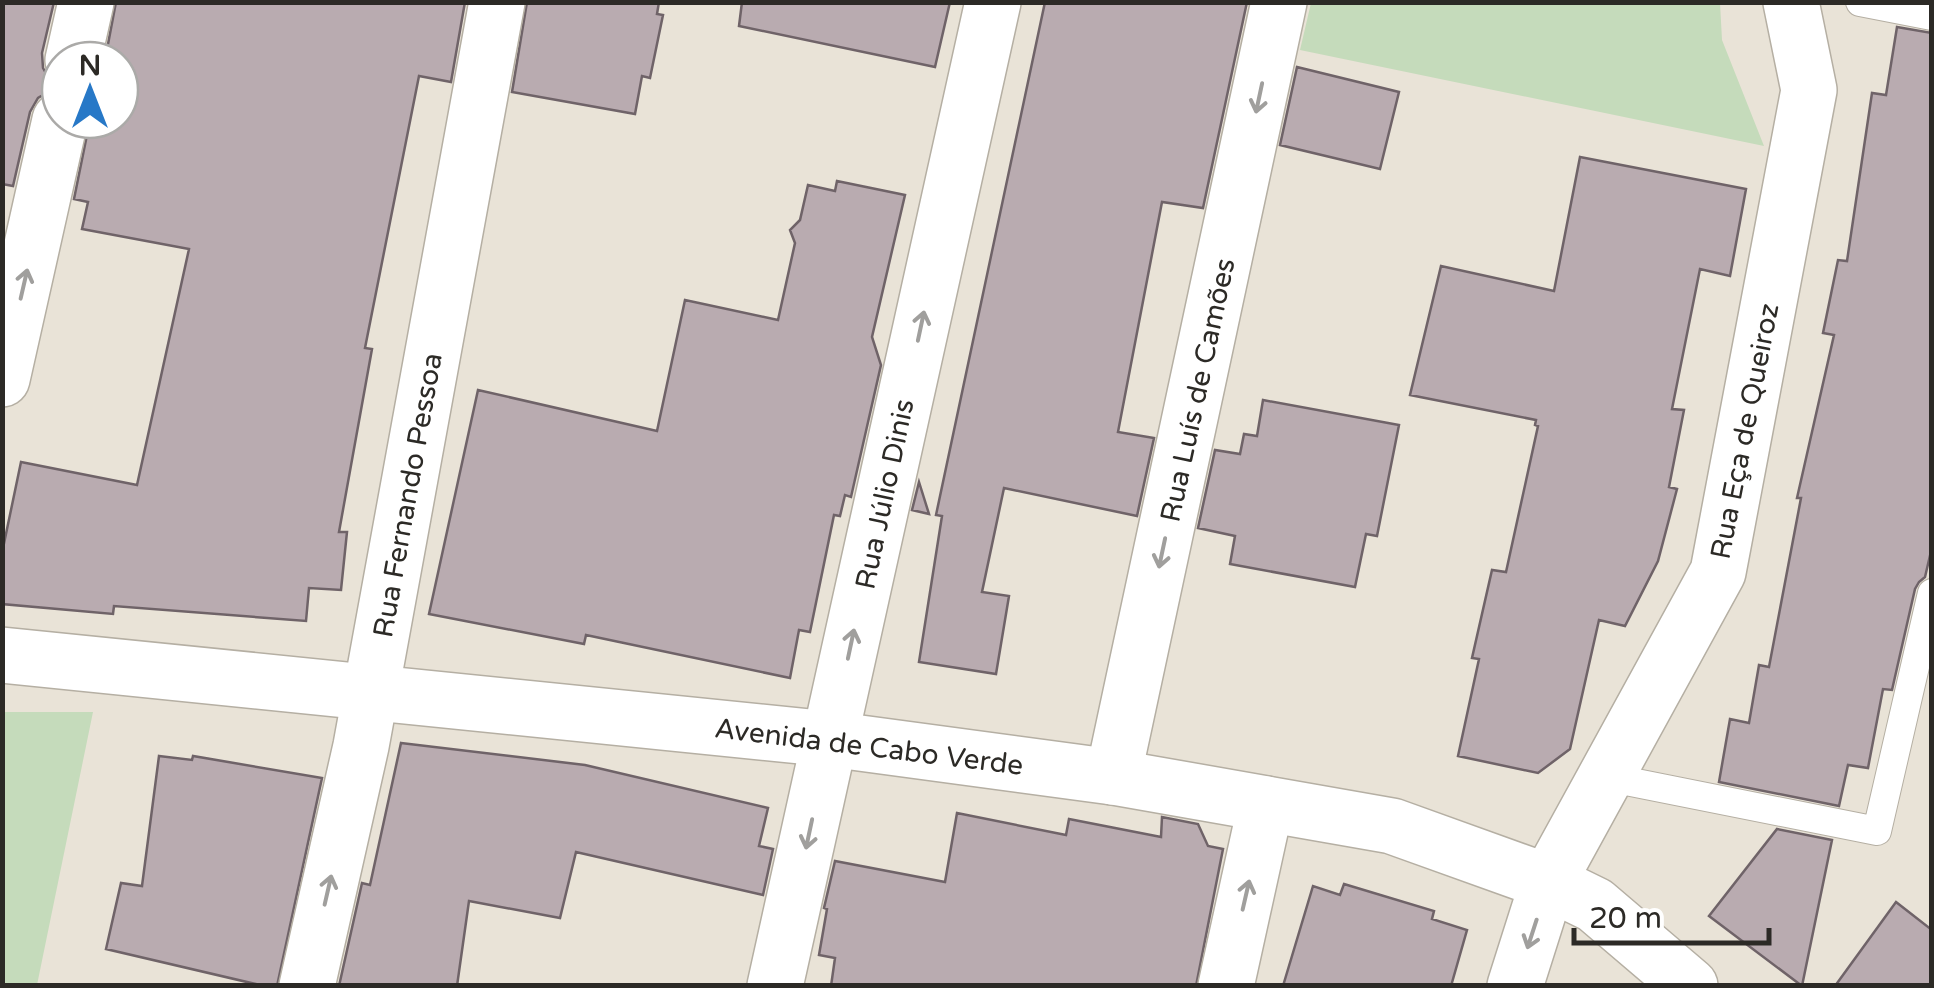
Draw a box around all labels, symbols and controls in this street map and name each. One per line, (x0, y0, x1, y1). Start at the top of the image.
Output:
north arrow (40, 40, 140, 140)
text: N (79, 49, 101, 83)
one-way arrow (1248, 81, 1267, 113)
street label: Rua Luís de Camões (1153, 255, 1243, 525)
one-way arrow (15, 269, 34, 301)
street label: Rua Eça de Queiroz (1704, 300, 1786, 562)
one-way arrow (913, 311, 931, 343)
street label: Rua Fernando Pessoa (366, 350, 450, 640)
street label: Rua Júlio Dinis (848, 396, 922, 592)
one-way arrow (1151, 536, 1170, 568)
one-way arrow (842, 629, 861, 661)
street label: Avenida de Cabo Verde (713, 711, 1025, 783)
one-way arrow (798, 817, 817, 849)
one-way arrow (320, 875, 339, 907)
one-way arrow (1238, 880, 1256, 912)
scale bar (1574, 883, 1769, 945)
text: 20 m (1589, 900, 1662, 937)
one-way arrow (1522, 917, 1540, 949)

